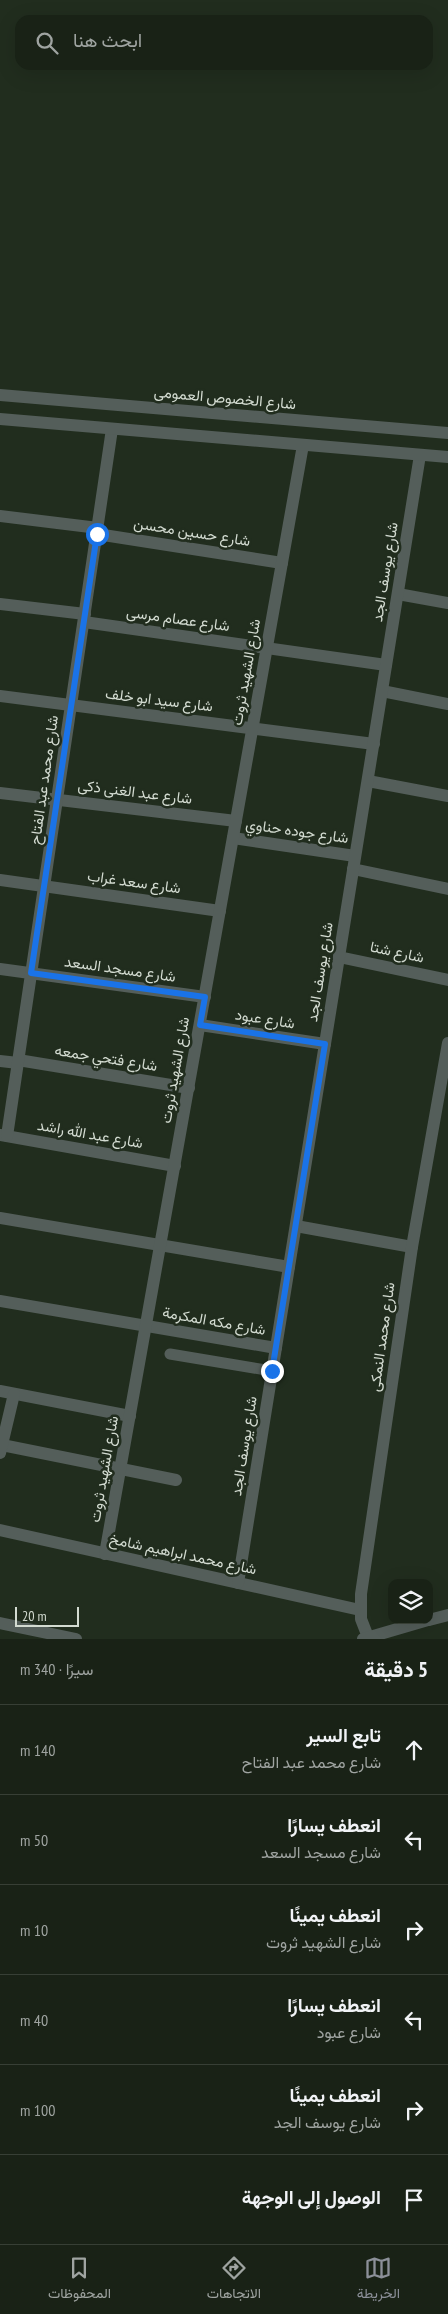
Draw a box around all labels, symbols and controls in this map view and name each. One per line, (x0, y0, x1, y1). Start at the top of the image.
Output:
search box (15, 15, 433, 70)
text: ابحث هنا (73, 28, 142, 52)
icon: search (33, 29, 61, 57)
street label: شارع الخصوص العمومى (153, 382, 297, 415)
street label: شارع حسين محسن (132, 513, 252, 552)
street label: شارع يوسف الجد (367, 521, 404, 623)
route start (86, 523, 109, 546)
street label: شارع عصام مرسى (125, 602, 231, 637)
street label: شارع الشهيد ثروت (227, 617, 266, 727)
street label: شارع سيد ابو خلف (104, 683, 214, 718)
street label: شارع محمد عبد الفتاح (25, 714, 64, 846)
street label: شارع عبد الغنى ذكى (76, 775, 194, 810)
street label: شارع جوده حناوي (244, 814, 350, 851)
street label: شارع سعد غراب (86, 866, 182, 899)
street label: شارع يوسف الجد (302, 921, 339, 1023)
street label: شارع شتا (368, 937, 426, 968)
street label: شارع مسجد السعد (63, 951, 177, 988)
street label: شارع عبود (234, 1004, 296, 1035)
street label: شارع الشهيد ثروت (156, 1015, 195, 1125)
street label: شارع فتحي جمعه (53, 1040, 159, 1079)
street label: شارع عبد الله راشد (35, 1115, 145, 1154)
street label: شارع محمد النمكى (364, 1281, 401, 1393)
street label: شارع مكه المكرمة (161, 1302, 267, 1341)
route end (261, 1360, 284, 1383)
street label: شارع يوسف الجد (226, 1395, 263, 1497)
street label: شارع الشهيد ثروت (85, 1414, 124, 1524)
street label: شارع محمد ابراهيم شامخ (107, 1529, 259, 1580)
map controls (388, 1579, 433, 1624)
button: layers (388, 1579, 433, 1624)
scale bar (15, 1604, 79, 1627)
text: 20 m (22, 1607, 47, 1625)
text: 5 دقيقة (364, 1656, 428, 1683)
text: سيرًا · 340 m (20, 1659, 93, 1679)
text: تابع السير (306, 1723, 381, 1747)
icon: ahead (400, 1736, 428, 1764)
text: 140 m (20, 1740, 55, 1760)
text: شارع محمد عبد الفتاح (242, 1752, 381, 1772)
text: انعطف يسارًا (287, 1813, 381, 1837)
icon: left (400, 1826, 428, 1854)
text: 50 m (20, 1830, 48, 1850)
text: شارع مسجد السعد (261, 1842, 381, 1862)
text: انعطف يمينًا (290, 1903, 381, 1927)
icon: right (400, 1916, 428, 1944)
text: 10 m (20, 1920, 48, 1940)
text: شارع الشهيد ثروت (266, 1932, 381, 1952)
text: انعطف يسارًا (287, 1993, 381, 2017)
icon: left (400, 2006, 428, 2034)
text: 40 m (20, 2010, 48, 2030)
text: شارع عبود (317, 2022, 381, 2042)
text: انعطف يمينًا (290, 2083, 381, 2107)
icon: right (400, 2096, 428, 2124)
text: 100 m (20, 2100, 55, 2120)
text: شارع يوسف الجد (274, 2112, 381, 2132)
text: الوصول إلى الوجهة (242, 2185, 381, 2209)
icon: arrive (400, 2186, 428, 2214)
tab: المحفوظات (48, 2254, 111, 2306)
tab: الاتجاهات (207, 2254, 261, 2306)
tab: الخريطة (357, 2254, 400, 2306)

